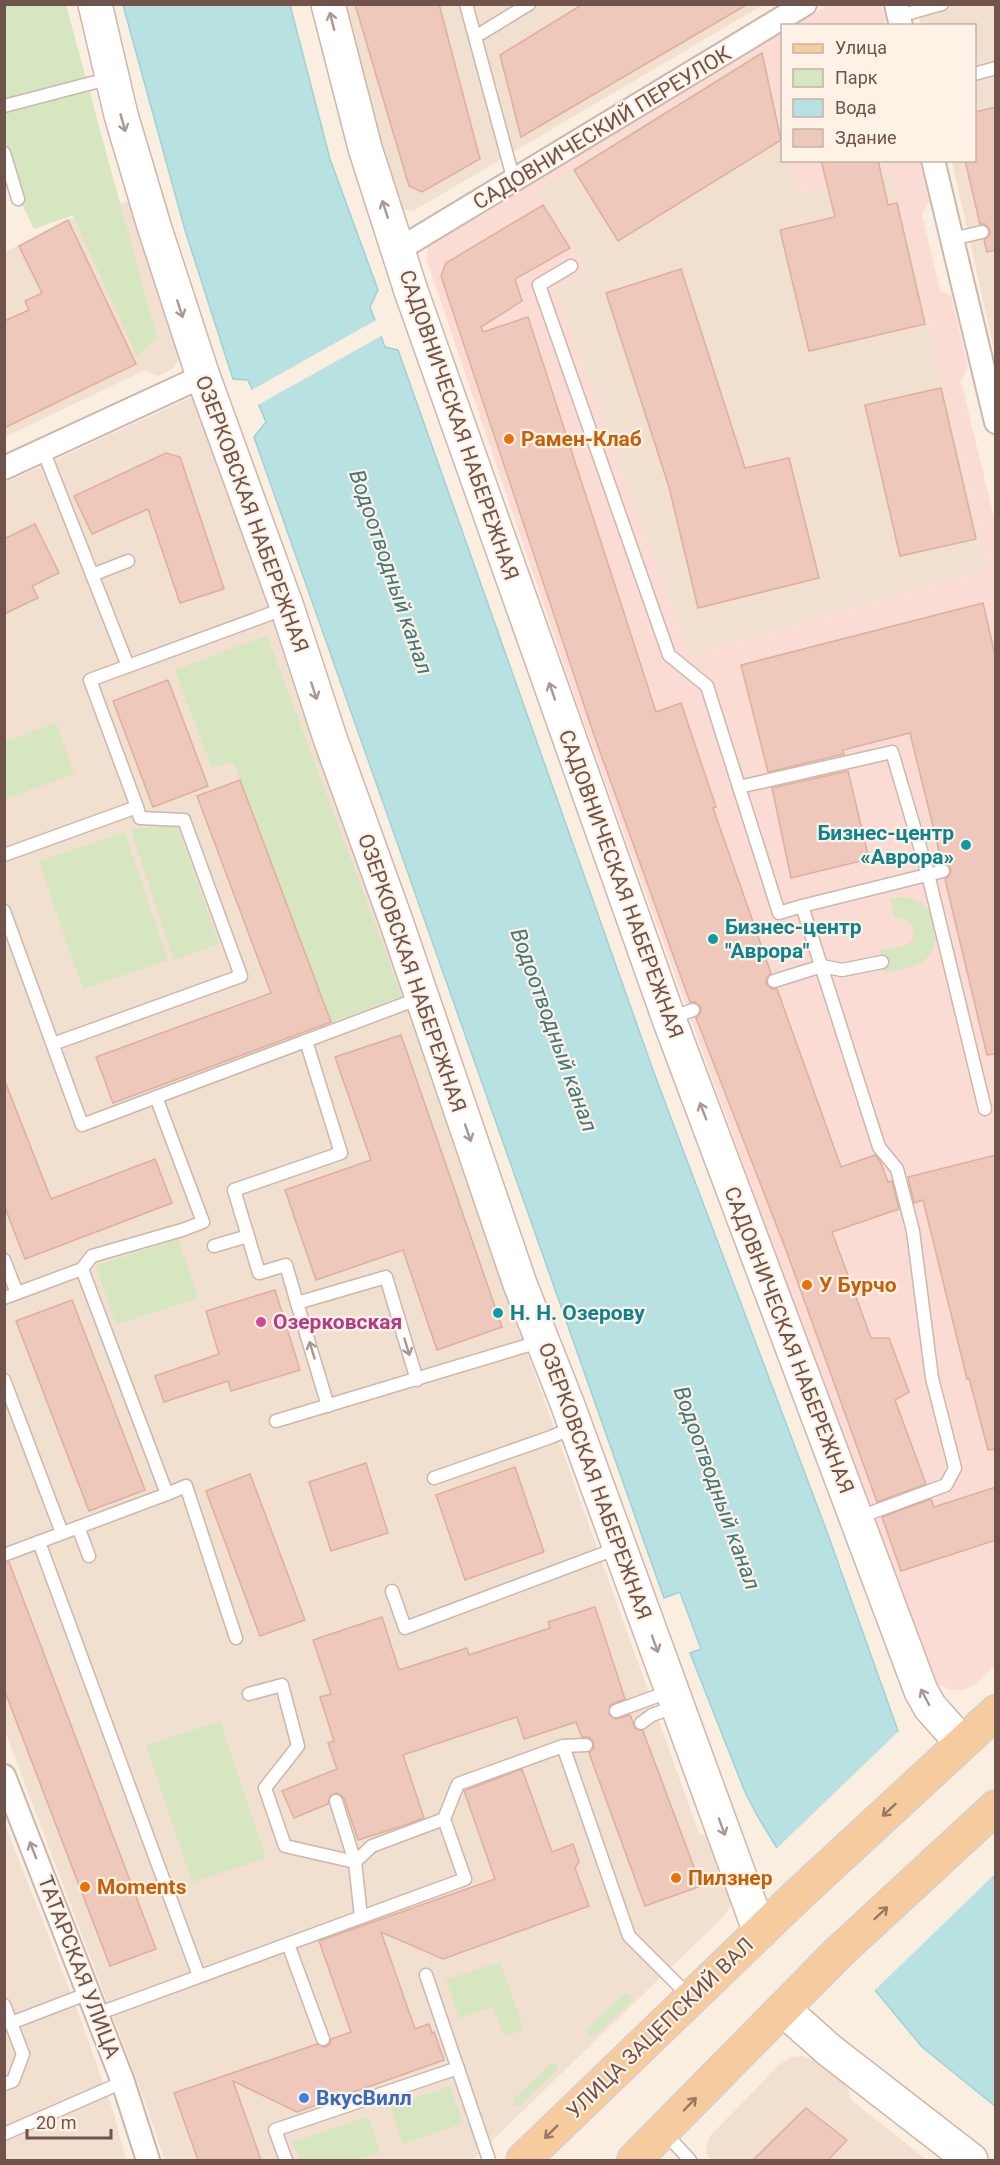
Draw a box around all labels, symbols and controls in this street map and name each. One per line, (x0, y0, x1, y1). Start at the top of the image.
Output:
one-way arrow (326, 12, 337, 31)
legend (781, 24, 976, 162)
text: Улица (835, 37, 887, 58)
street label: САДОВНИЧЕСКИЙ ПЕРЕУЛОК (469, 41, 736, 215)
text: Парк (835, 67, 878, 88)
text: Вода (835, 97, 877, 118)
one-way arrow (118, 113, 129, 132)
text: Здание (835, 127, 897, 148)
one-way arrow (378, 200, 389, 219)
street label: САДОВНИЧЕСКАЯ НАБЕРЕЖНАЯ (394, 267, 524, 583)
one-way arrow (176, 299, 187, 318)
street label: ОЗЕРКОВСКАЯ НАБЕРЕЖНАЯ (191, 372, 313, 656)
place label: Рамен-Клаб (521, 427, 642, 451)
marker: Рамен-Клаб (502, 432, 516, 446)
water label: Водоотводный канал (344, 467, 438, 677)
one-way arrow (310, 681, 321, 700)
one-way arrow (546, 682, 557, 700)
street label: САДОВНИЧЕСКАЯ НАБЕРЕЖНАЯ (554, 726, 688, 1042)
place label: Бизнес-центр «Аврора» (817, 821, 954, 869)
street label: ОЗЕРКОВСКАЯ НАБЕРЕЖНАЯ (353, 831, 471, 1115)
marker: Бизнес-центр «Аврора» (959, 838, 973, 852)
place label: Бизнес-центр "Аврора" (725, 915, 862, 963)
water label: Водоотводный канал (506, 925, 602, 1135)
marker: Бизнес-центр "Аврора" (706, 932, 720, 946)
one-way arrow (697, 1102, 708, 1121)
one-way arrow (463, 1123, 474, 1142)
street label: САДОВНИЧЕСКАЯ НАБЕРЕЖНАЯ (719, 1183, 859, 1497)
place label: У Бурчо (819, 1273, 897, 1297)
marker: У Бурчо (800, 1278, 814, 1292)
place label: Н. Н. Озерову (510, 1301, 645, 1325)
marker: Н. Н. Озерову (491, 1306, 505, 1320)
place label: Озерковская (273, 1310, 402, 1334)
marker: Озерковская (254, 1315, 268, 1329)
one-way arrow (402, 1337, 413, 1356)
street label: ОЗЕРКОВСКАЯ НАБЕРЕЖНАЯ (534, 1339, 656, 1623)
one-way arrow (306, 1341, 317, 1360)
water label: Водоотводный канал (669, 1383, 765, 1593)
one-way arrow (650, 1634, 661, 1653)
one-way arrow (919, 1689, 930, 1707)
one-way arrow (882, 1803, 897, 1817)
one-way arrow (717, 1817, 728, 1836)
one-way arrow (27, 1841, 38, 1860)
place label: Пилзнер (688, 1866, 773, 1890)
marker: Пилзнер (669, 1871, 683, 1885)
street label: ТАТАРСКАЯ УЛИЦА (33, 1872, 125, 2062)
place label: Moments (97, 1875, 187, 1899)
marker: Moments (78, 1880, 92, 1894)
one-way arrow (874, 1906, 889, 1920)
street label: УЛИЦА ЗАЦЕПСКИЙ ВАЛ (562, 1933, 758, 2123)
place label: ВкусВилл (316, 2086, 412, 2110)
marker: ВкусВилл (297, 2091, 311, 2105)
one-way arrow (682, 2096, 697, 2111)
scale bar (27, 2102, 111, 2140)
text: 20 m (36, 2112, 76, 2133)
one-way arrow (544, 2125, 559, 2140)

